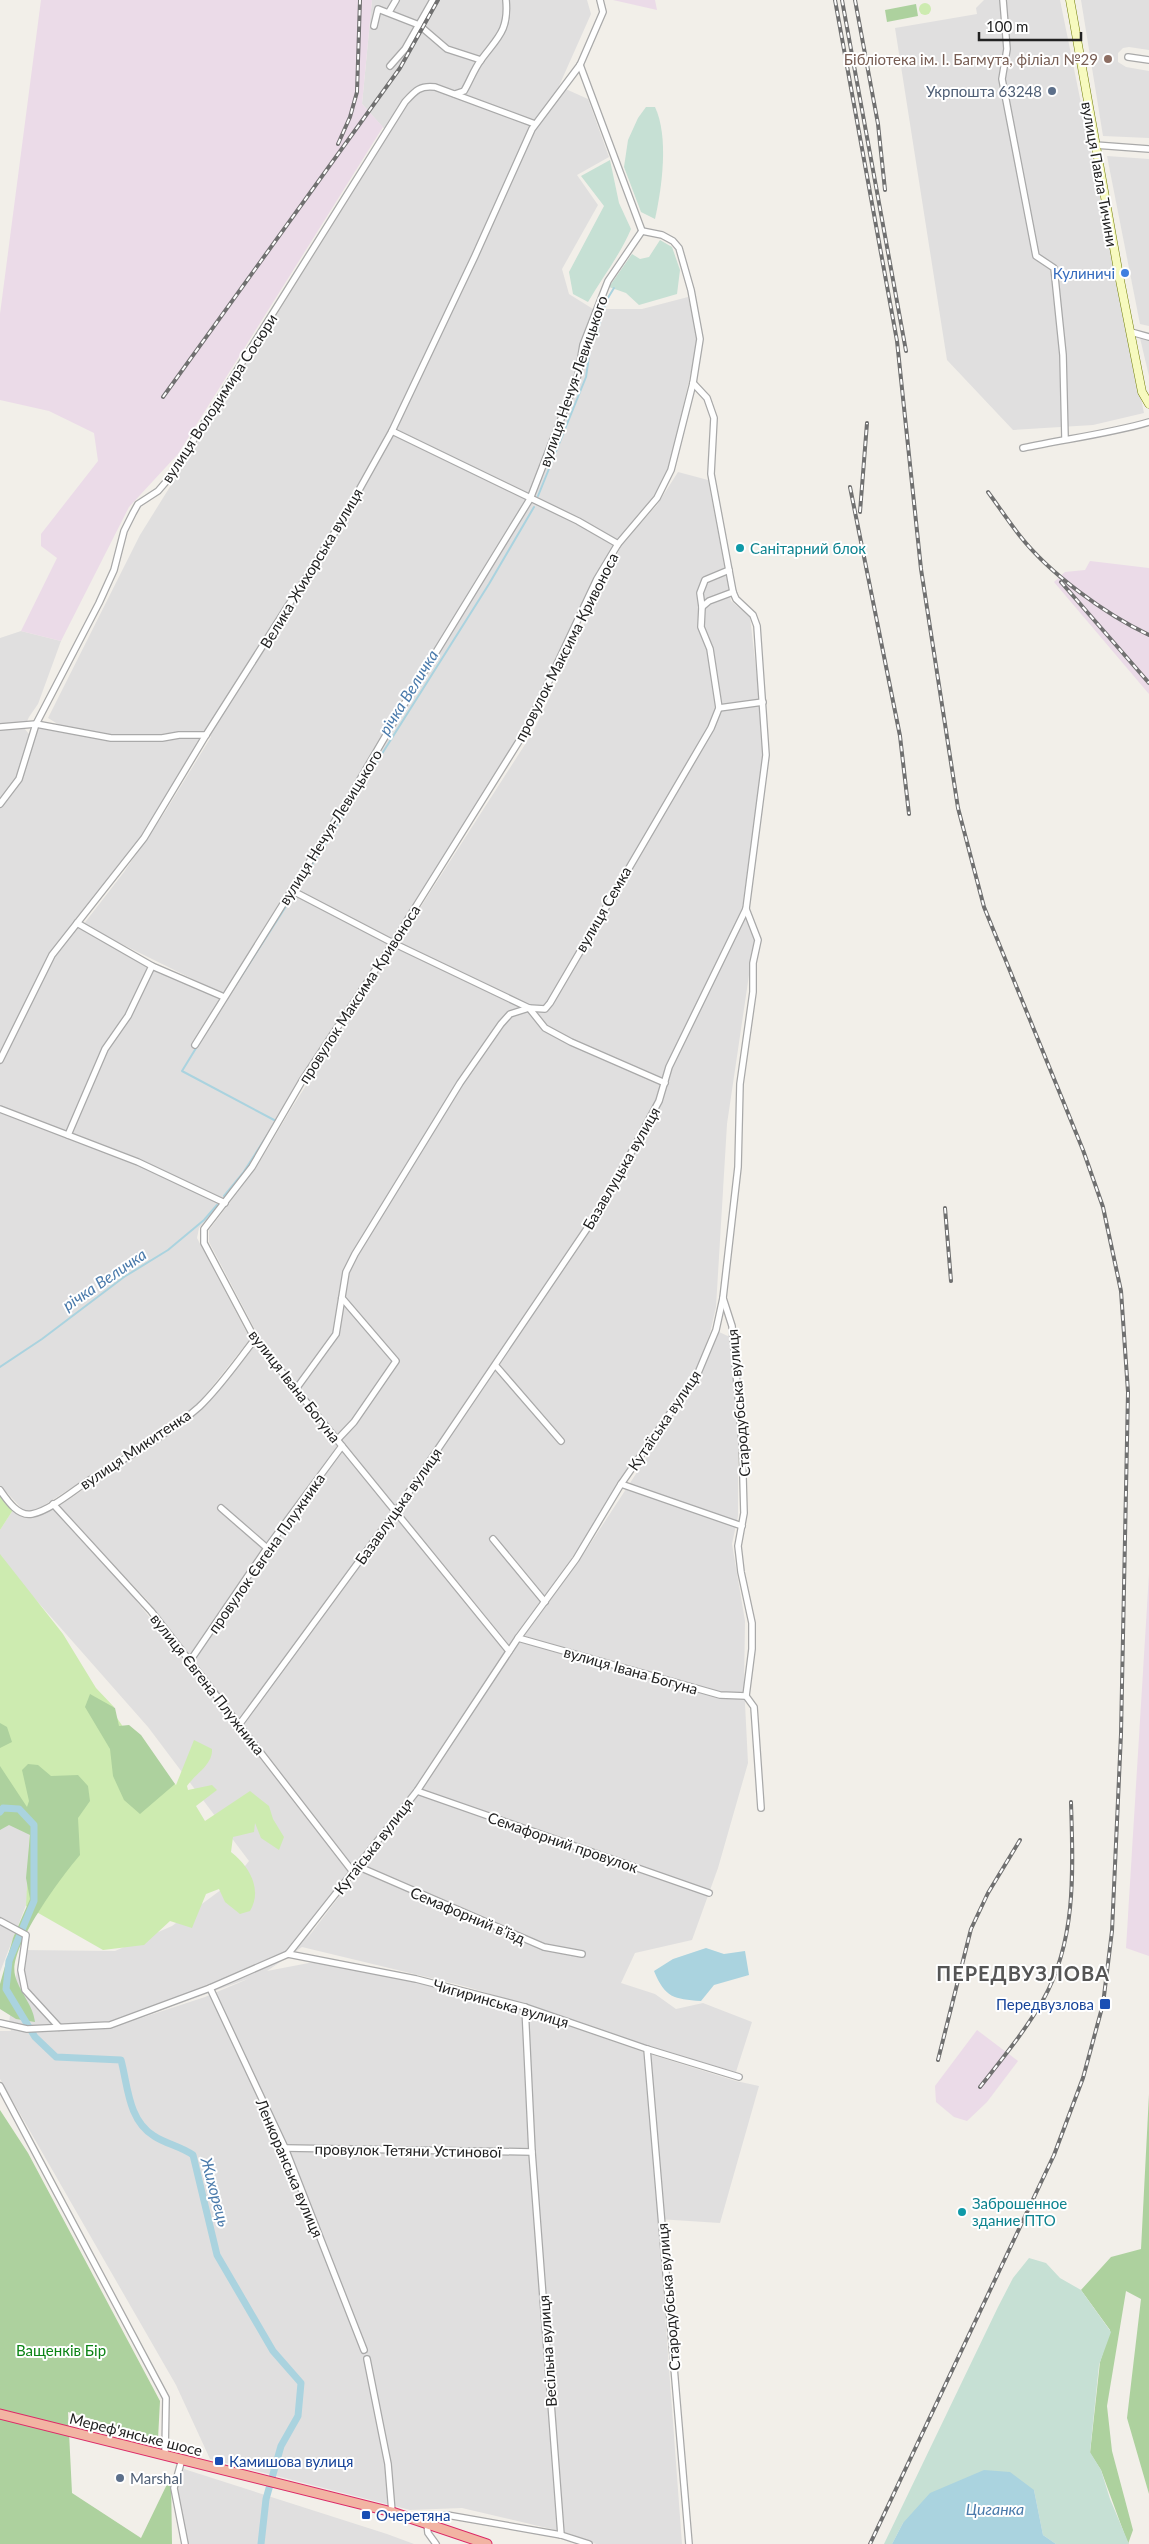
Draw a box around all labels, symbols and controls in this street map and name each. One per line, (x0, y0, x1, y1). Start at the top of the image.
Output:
scale bar (979, 10, 1082, 42)
text: 100 m (986, 17, 1028, 35)
place label: Бібліотека ім. І. Багмута, філіал №29 (844, 50, 1098, 68)
marker: Бібліотека ім. І. Багмута, філіал №29 (1102, 53, 1114, 65)
place label: Укрпошта 63248 (926, 82, 1042, 100)
marker: Укрпошта 63248 (1046, 85, 1058, 97)
street label: вулиця Павла Тичини (1078, 100, 1122, 248)
place label: Кулиничі (1053, 264, 1115, 282)
marker: Кулиничі (1119, 267, 1131, 279)
street label: вулиця Нечуя-Левицького (535, 293, 611, 469)
street label: вулиця Володимира Сосюри (158, 310, 280, 486)
street label: Велика Жихорська вулиця (256, 485, 366, 651)
place label: Санітарний блок (750, 539, 866, 557)
marker: Санітарний блок (734, 542, 746, 554)
street label: провулок Максима Кривоноса (510, 550, 622, 744)
water label: річка Величка (374, 646, 442, 738)
street label: вулиця Нечуя-Левицького (275, 746, 385, 908)
street label: вулиця Семка (571, 863, 635, 955)
street label: провулок Максима Кривоноса (294, 901, 424, 1087)
street label: Базавлуцька вулиця (579, 1104, 663, 1232)
water label: річка Величка (59, 1244, 149, 1314)
street label: вулиця Івана Богуна (245, 1326, 345, 1446)
street label: Стародубська вулиця (723, 1328, 753, 1478)
street label: Кутаїська вулиця (624, 1366, 704, 1474)
street label: вулиця Микитенка (76, 1405, 194, 1493)
street label: Базавлуцька вулиця (351, 1444, 445, 1568)
street label: провулок Євгена Плужника (204, 1470, 328, 1636)
street label: вулиця Євгена Плужника (147, 1610, 269, 1758)
street label: вулиця Івана Богуна (562, 1642, 700, 1698)
street label: Кутаїська вулиця (330, 1794, 416, 1898)
street label: Семафорний провулок (486, 1808, 641, 1876)
street label: Семафорний в’їзд (408, 1883, 528, 1947)
district label: ПЕРЕДВУЗЛОВА (936, 1961, 1110, 1985)
street label: Чигиринська вулиця (431, 1975, 571, 2031)
place label: Передвузлова (996, 1995, 1094, 2013)
marker: Передвузлова (1098, 1997, 1112, 2011)
street label: Ленкоранська вулиця (252, 2095, 327, 2240)
street label: провулок Тетяни Устинової (314, 2139, 502, 2161)
water label: Жихорець (197, 2154, 234, 2229)
place label: Заброшенное здание ПТО (972, 2194, 1067, 2229)
marker: Заброшенное здание ПТО (956, 2206, 968, 2218)
street label: Стародубська вулиця (653, 2222, 683, 2372)
street label: Весільна вулиця (534, 2294, 560, 2408)
park label: Ващенків Бір (16, 2341, 106, 2359)
street label: Мереф'янське шосе (68, 2409, 204, 2459)
place label: Камишова вулиця (229, 2452, 353, 2470)
marker: Камишова вулиця (213, 2455, 225, 2467)
place label: Marshal (130, 2469, 182, 2487)
marker: Marshal (114, 2472, 126, 2484)
water label: Циганка (966, 2499, 1024, 2518)
place label: Очеретяна (376, 2506, 450, 2524)
marker: Очеретяна (360, 2509, 372, 2521)

